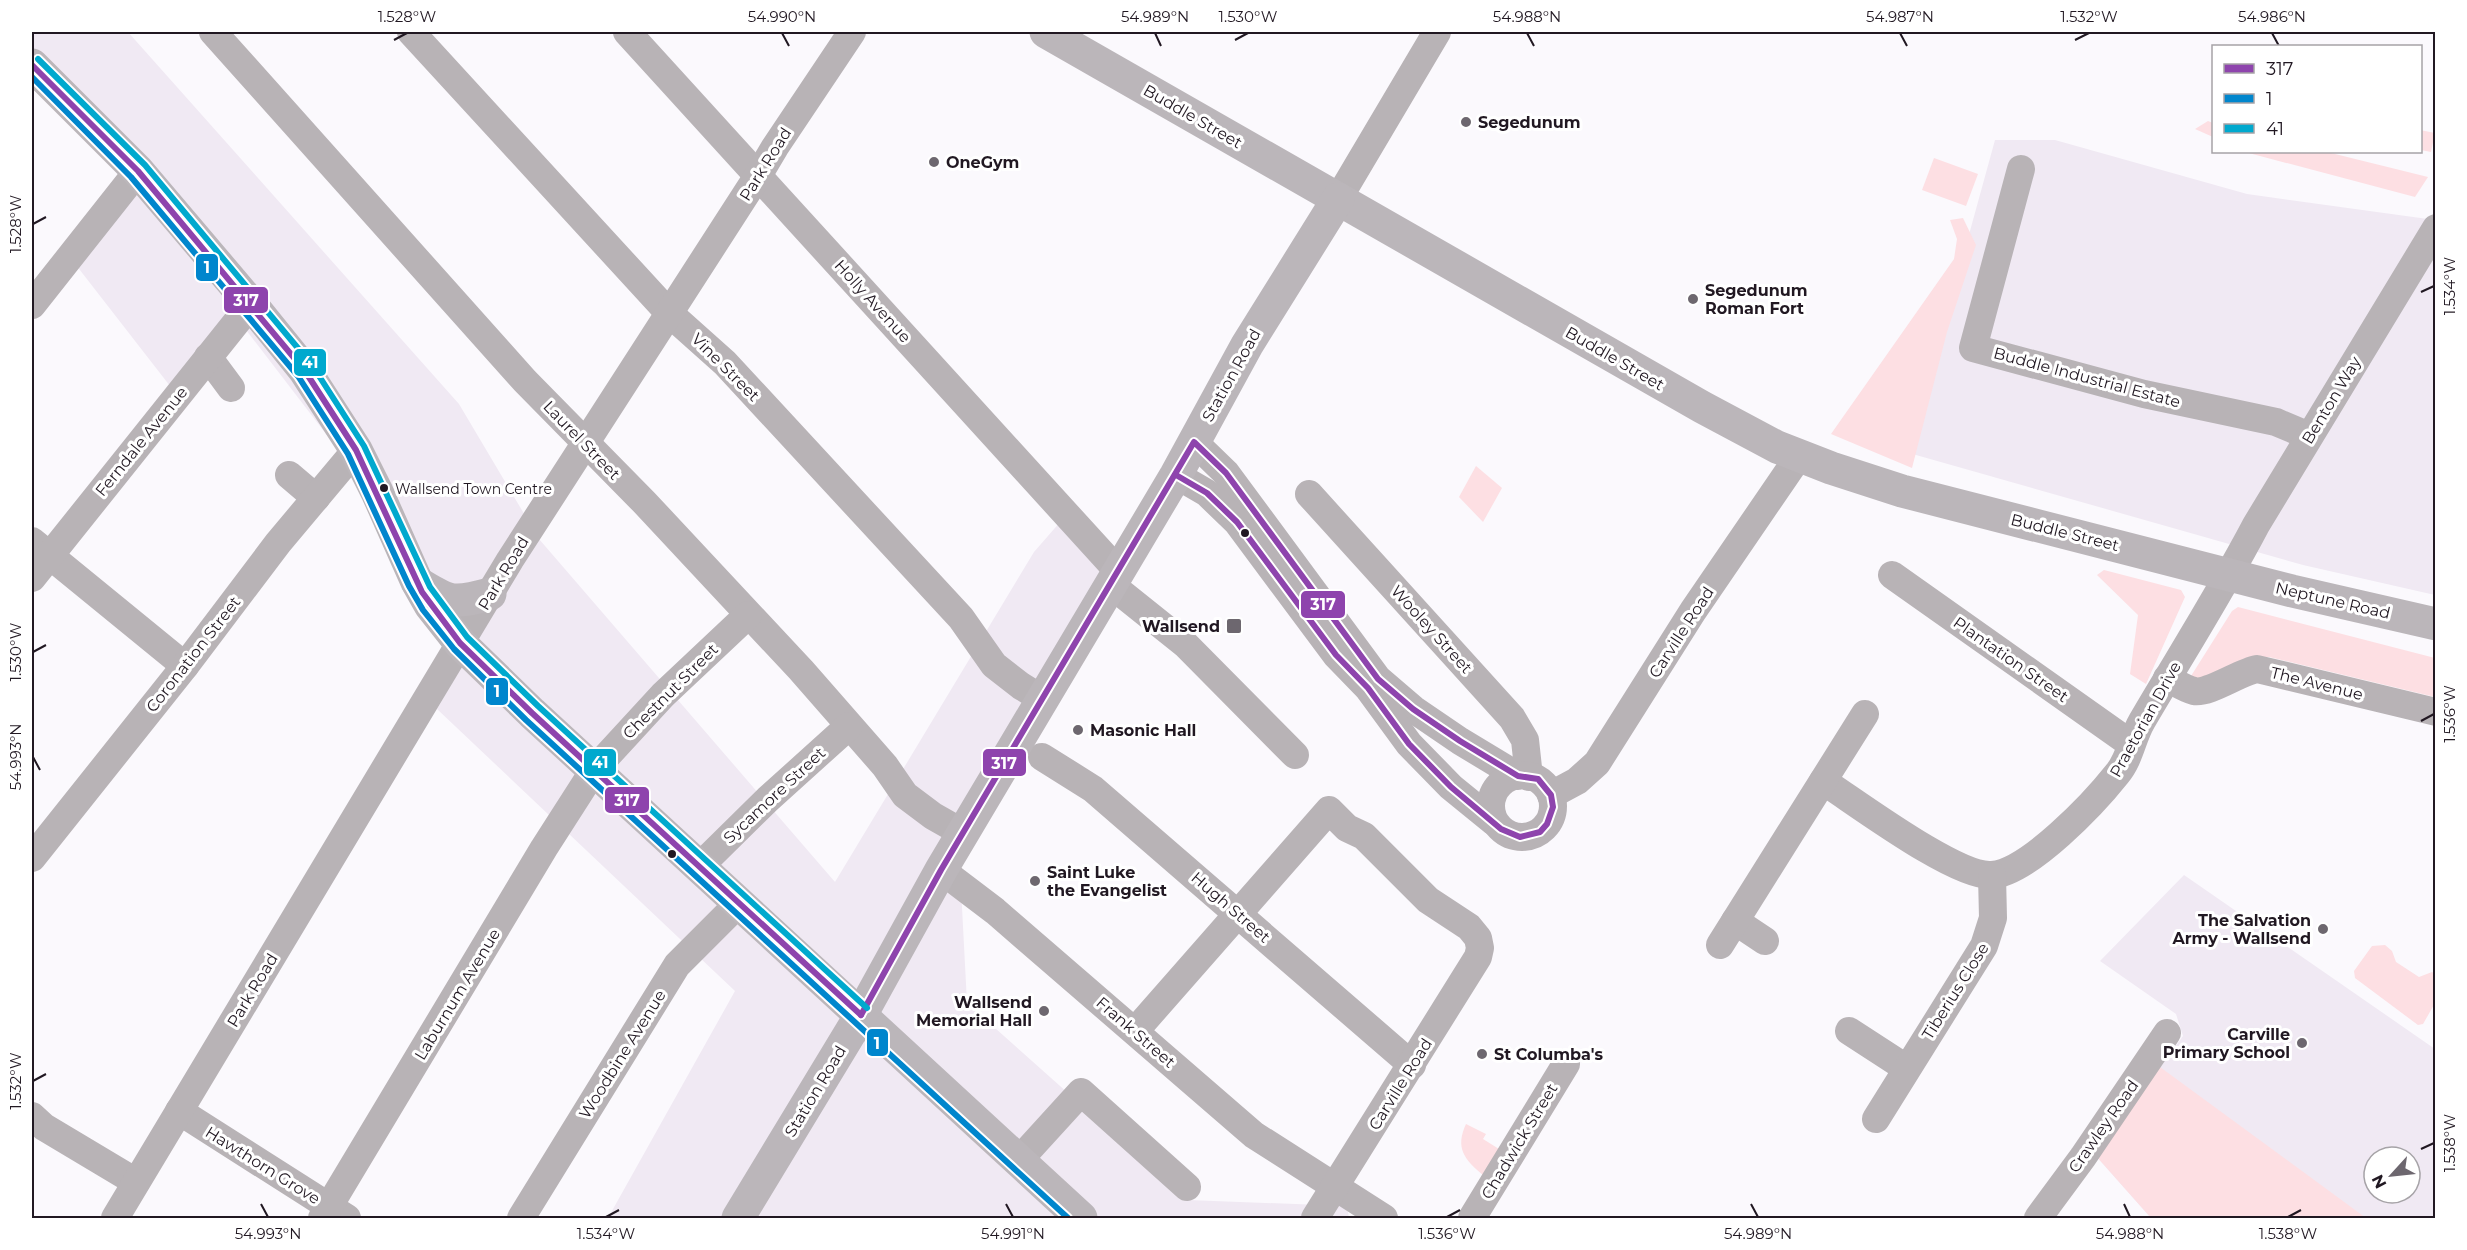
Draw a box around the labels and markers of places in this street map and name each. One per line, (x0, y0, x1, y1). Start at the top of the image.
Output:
place label: Segedunum (1478, 113, 1581, 132)
marker: Segedunum (1459, 115, 1473, 129)
place label: OneGym (946, 153, 1019, 172)
marker: OneGym (927, 155, 941, 169)
place label: Segedunum Roman Fort (1705, 281, 1808, 318)
marker: Segedunum Roman Fort (1686, 292, 1700, 306)
place label: Wallsend Town Centre (395, 480, 552, 498)
marker: Wallsend Town Centre (378, 482, 390, 494)
unlabelled marker (1239, 527, 1251, 539)
place label: Wallsend (1142, 617, 1220, 636)
marker: Wallsend (1225, 617, 1243, 635)
place label: Masonic Hall (1090, 721, 1196, 740)
marker: Masonic Hall (1071, 723, 1085, 737)
unlabelled marker (666, 848, 678, 860)
place label: Saint Luke the Evangelist (1047, 863, 1167, 900)
marker: Saint Luke the Evangelist (1028, 874, 1042, 888)
place label: The Salvation Army - Wallsend (2171, 911, 2311, 948)
marker: The Salvation Army - Wallsend (2316, 922, 2330, 936)
place label: Wallsend Memorial Hall (916, 993, 1032, 1030)
marker: Wallsend Memorial Hall (1037, 1004, 1051, 1018)
place label: Carville Primary School (2163, 1025, 2290, 1062)
marker: Carville Primary School (2295, 1036, 2309, 1050)
place label: St Columba's (1494, 1045, 1603, 1064)
marker: St Columba's (1475, 1047, 1489, 1061)

